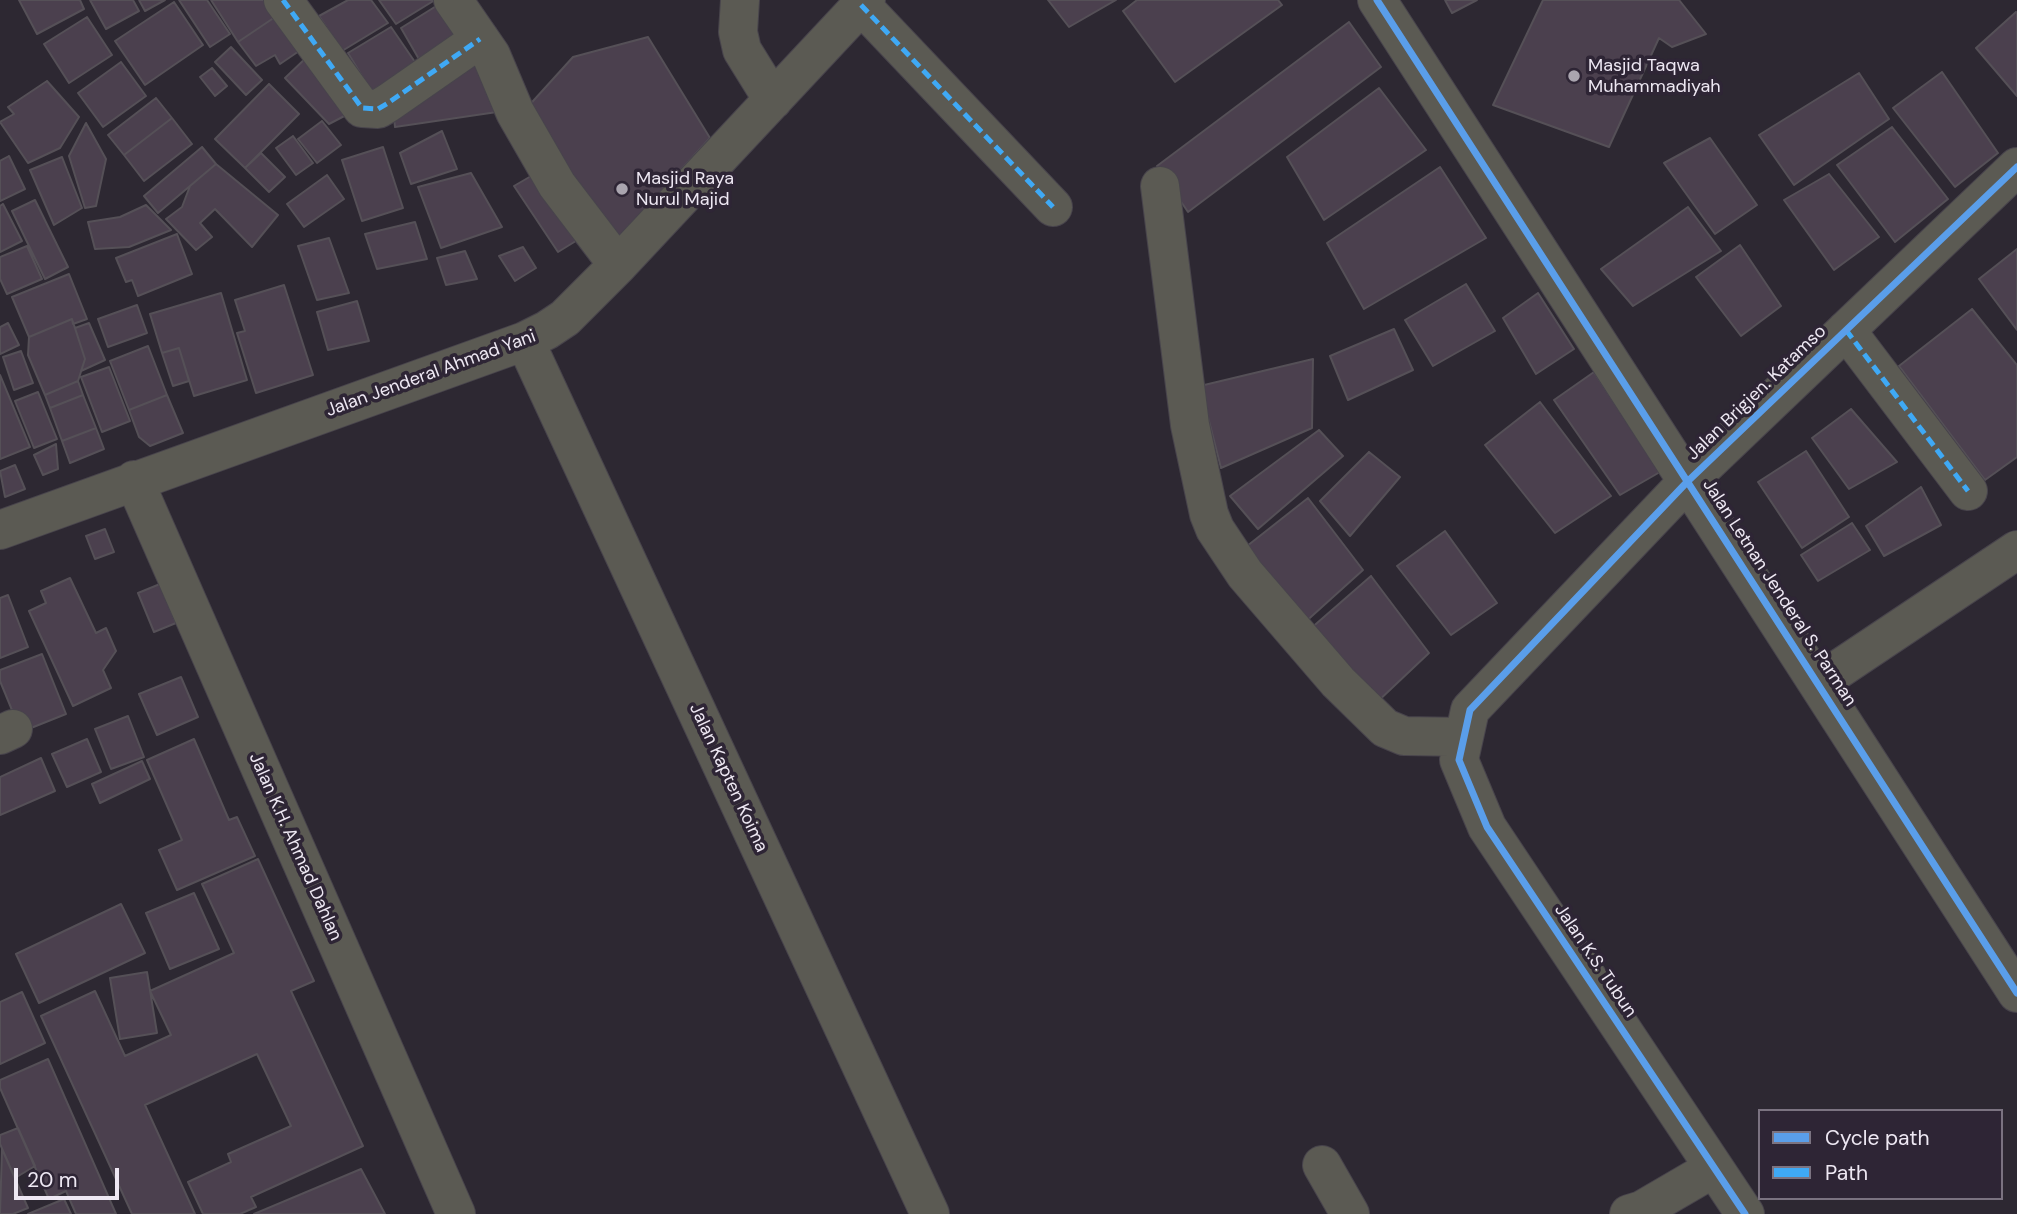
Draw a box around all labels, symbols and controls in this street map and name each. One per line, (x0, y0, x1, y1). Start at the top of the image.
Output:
place label: Masjid Taqwa Muhammadiyah (1588, 55, 1721, 98)
marker: Masjid Taqwa Muhammadiyah (1566, 68, 1582, 84)
place label: Masjid Raya Nurul Majid (636, 168, 734, 210)
marker: Masjid Raya Nurul Majid (614, 181, 630, 197)
street label: Jalan Brigjen. Katamso (1683, 321, 1831, 465)
street label: Jalan Jenderal Ahmad Yani (323, 326, 539, 422)
street label: Jalan Letnan Jenderal S. Parman (1697, 475, 1861, 711)
street label: Jalan Kapten Koima (684, 700, 772, 856)
street label: Jalan K.H. Ahmad Dahlan (244, 750, 346, 944)
street label: Jalan K.S. Tubun (1549, 900, 1641, 1022)
legend (1758, 1109, 2003, 1200)
text: Cycle path (1825, 1124, 1930, 1152)
scale bar (18, 1154, 122, 1198)
text: Path (1825, 1159, 1868, 1187)
text: 20 m (27, 1166, 78, 1194)

